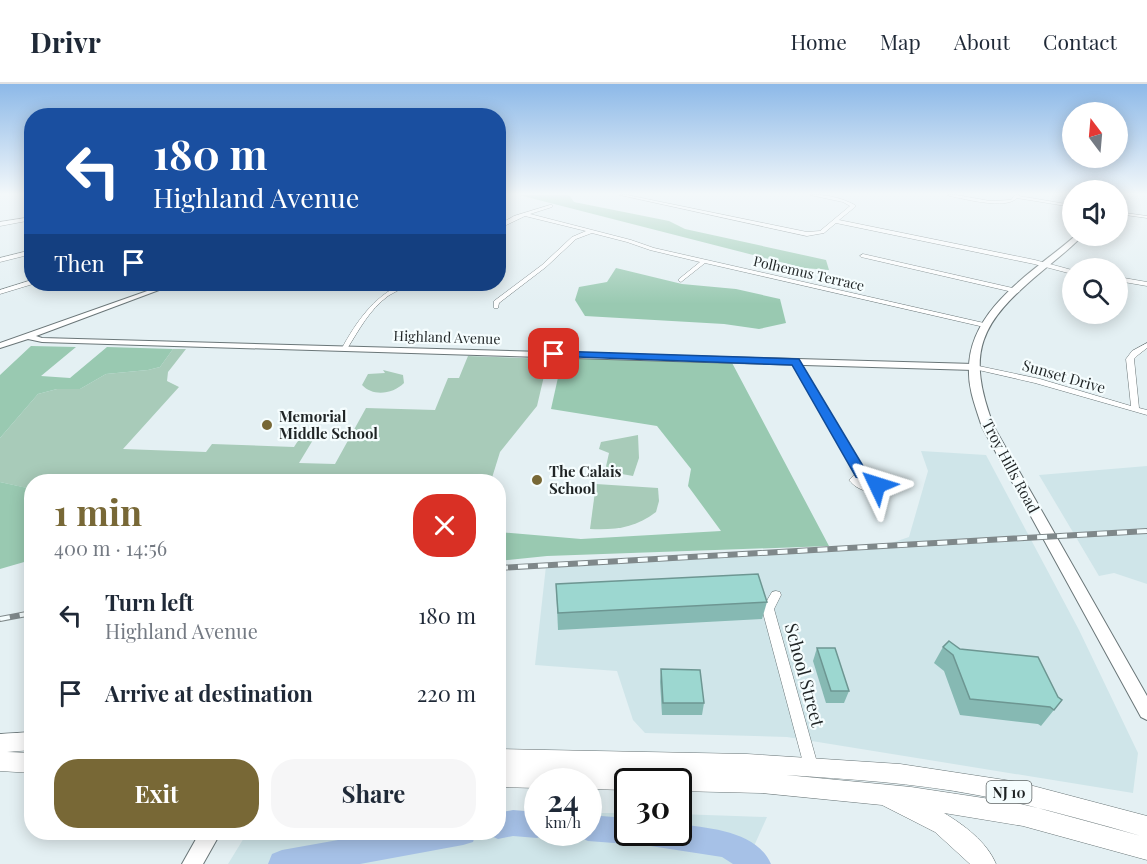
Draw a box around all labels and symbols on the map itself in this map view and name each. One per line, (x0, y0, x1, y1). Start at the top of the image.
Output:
north arrow (1062, 102, 1128, 168)
street label: Polhemus Terrace (752, 251, 866, 295)
street label: Highland Avenue (393, 326, 501, 348)
pin (528, 328, 579, 379)
street label: Sunset Drive (1020, 355, 1108, 397)
place label: Memorial Middle School (279, 406, 378, 443)
street label: Troy Hills Road (978, 416, 1044, 517)
marker: Memorial Middle School (260, 418, 274, 432)
position arrow (845, 453, 909, 517)
place label: The Calais School (549, 461, 622, 498)
marker: The Calais School (530, 473, 544, 487)
street label: School Street (780, 620, 831, 730)
speed limit sign: 30 (614, 768, 692, 846)
road number: NJ 10 (986, 781, 1032, 803)

